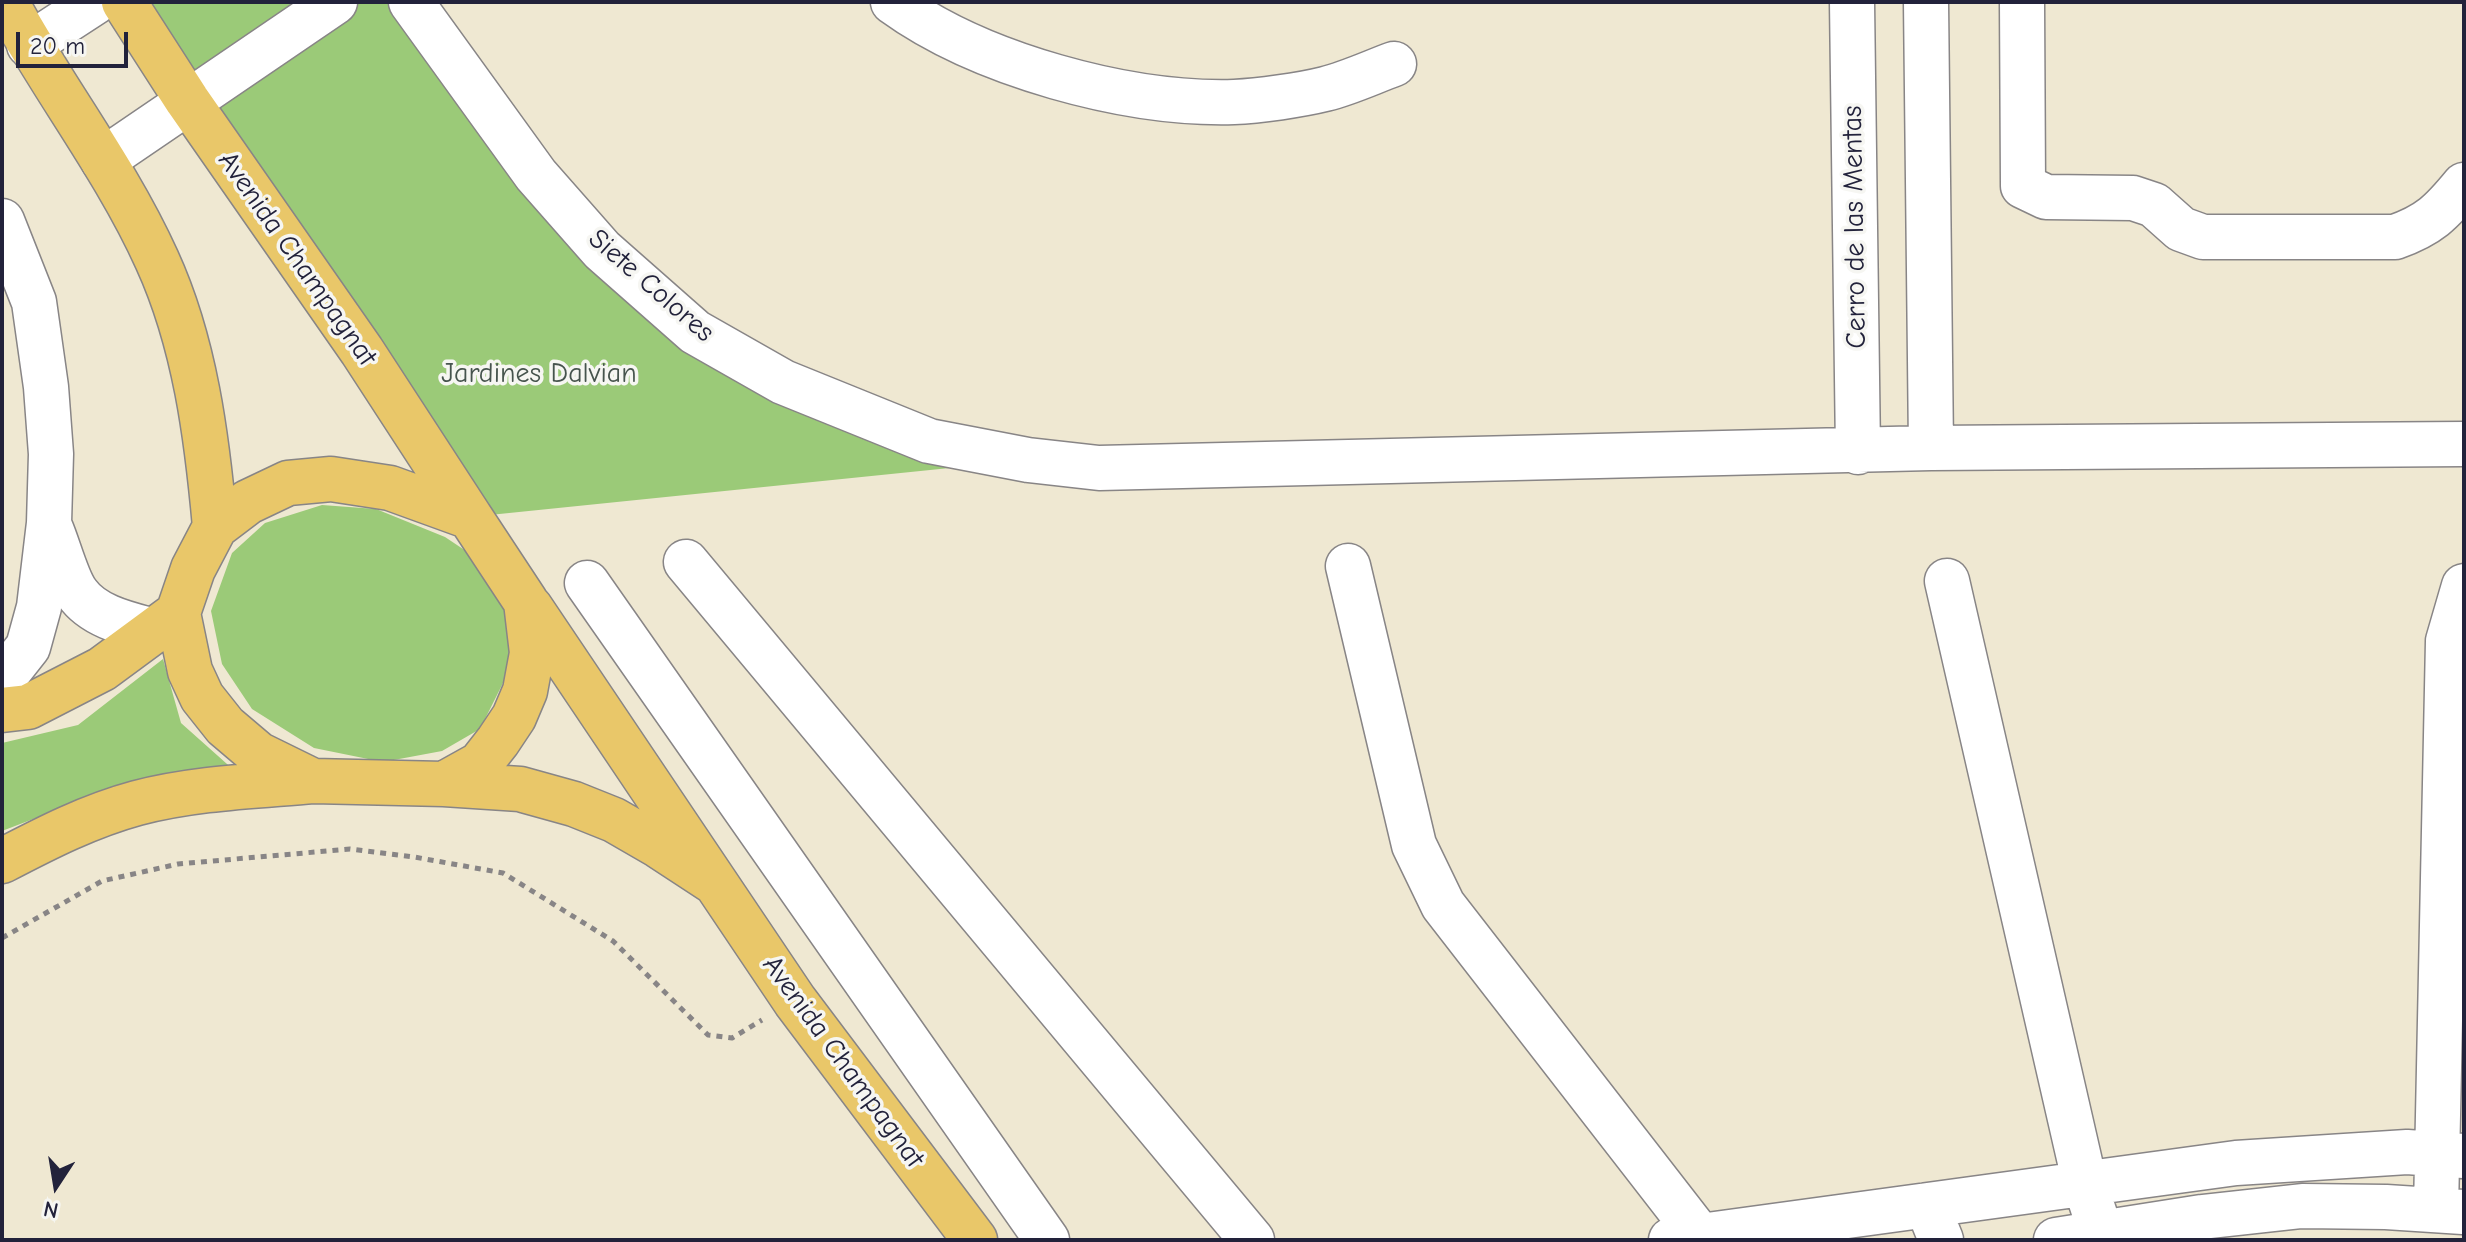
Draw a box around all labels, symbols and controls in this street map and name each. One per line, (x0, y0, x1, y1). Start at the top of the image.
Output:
scale bar (20, 16, 132, 66)
text: 20 m (30, 32, 85, 60)
street label: Cerro de las Mentas (1836, 105, 1874, 349)
street label: Avenida Champagnat (210, 145, 384, 373)
street label: Siete Colores (581, 222, 721, 350)
park label: Jardines Dalvian (441, 357, 637, 391)
street label: Avenida Champagnat (755, 949, 931, 1175)
north arrow (16, 1146, 96, 1226)
text: N (41, 1195, 61, 1224)

